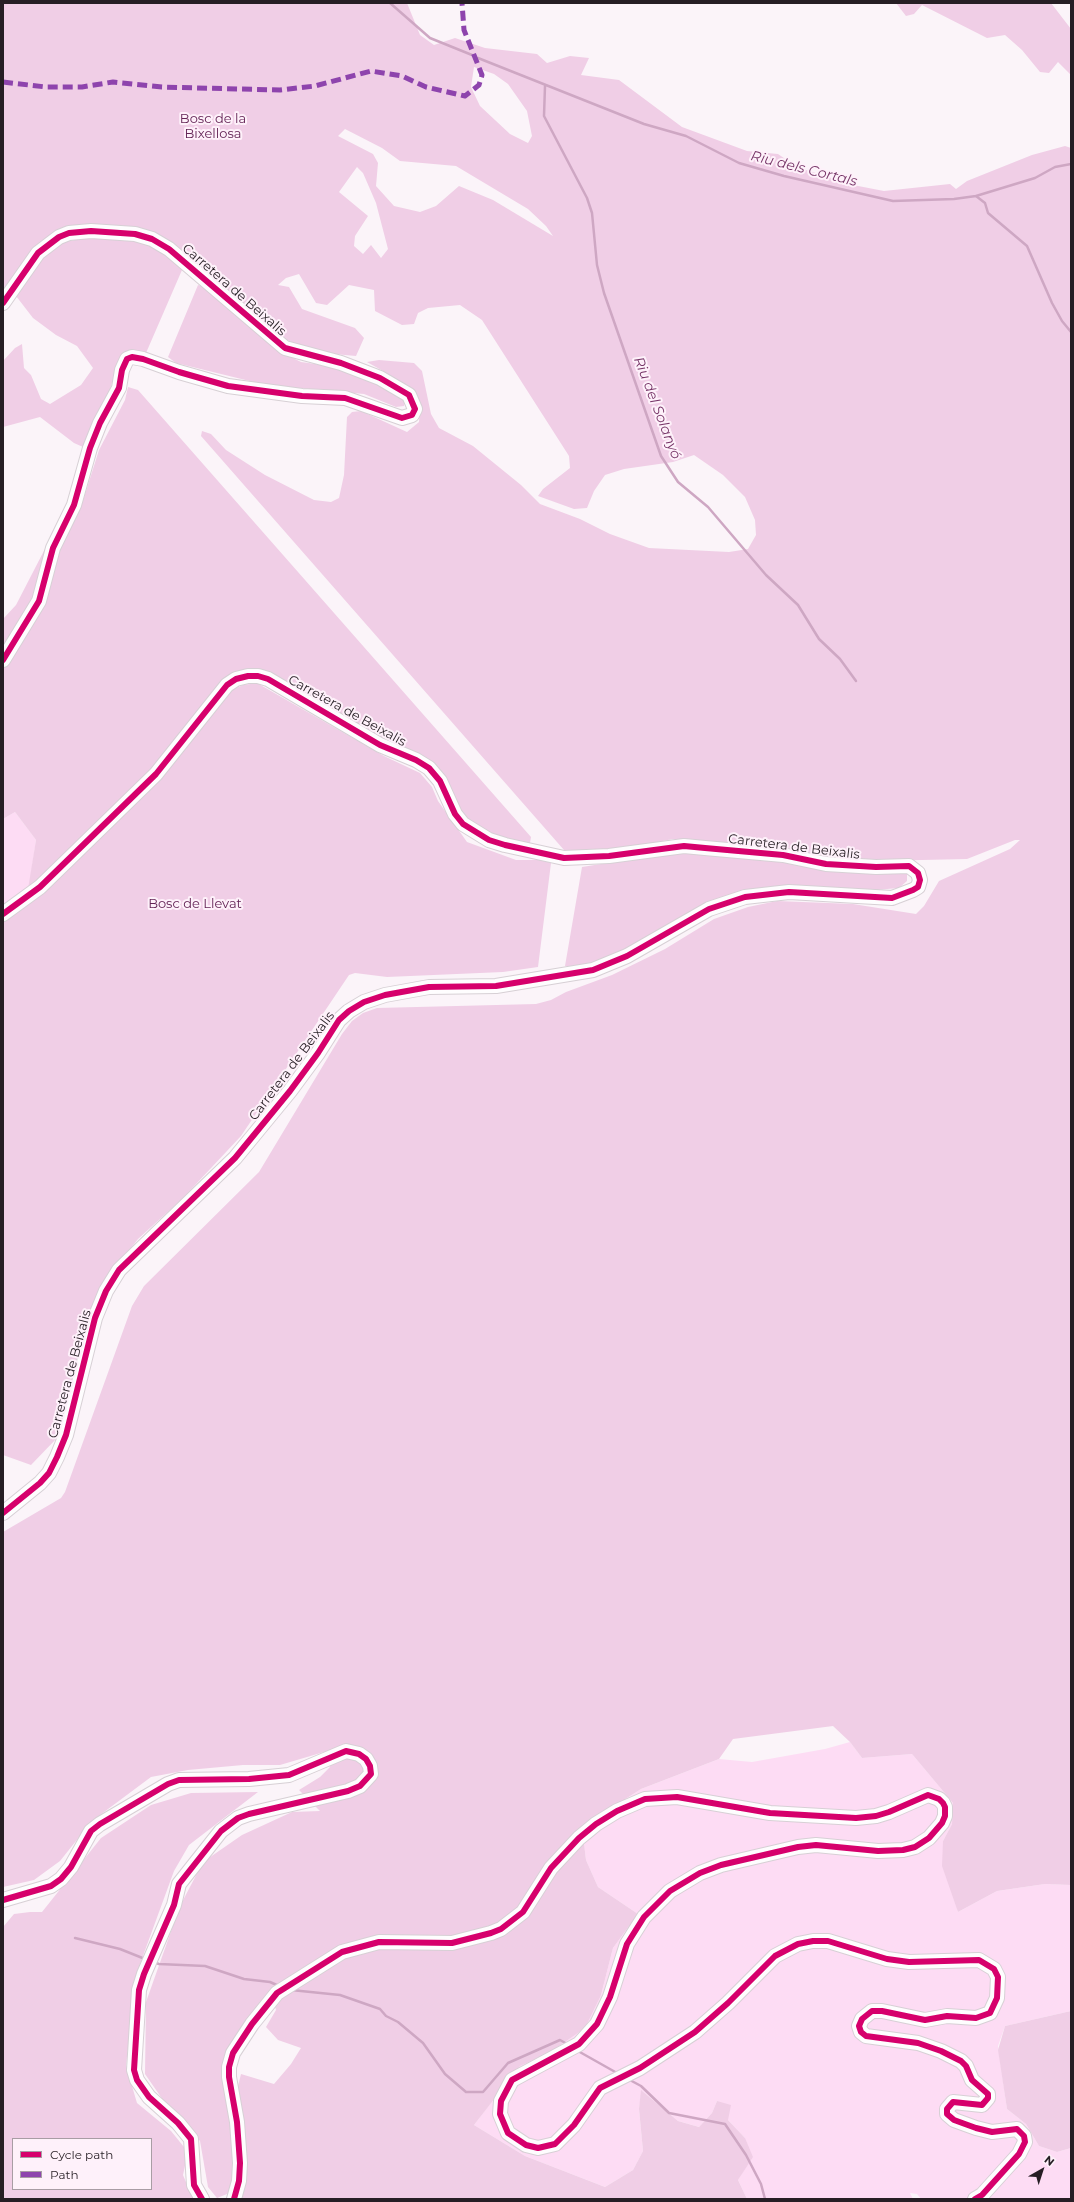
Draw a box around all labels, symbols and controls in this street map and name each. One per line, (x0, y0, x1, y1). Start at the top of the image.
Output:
park label: Bosc de la Bixellosa (180, 111, 246, 142)
water label: Riu dels Cortals (749, 148, 859, 190)
street label: Carretera de Beixalis (179, 241, 289, 339)
water label: Riu del Solanyó (630, 354, 684, 462)
street label: Carretera de Beixalis (285, 672, 409, 750)
street label: Carretera de Beixalis (727, 831, 861, 863)
park label: Bosc de Llevat (148, 896, 242, 912)
street label: Carretera de Beixalis (246, 1008, 338, 1124)
street label: Carretera de Beixalis (45, 1308, 95, 1440)
legend (12, 2138, 152, 2190)
text: Cycle path (50, 2147, 113, 2162)
north arrow (1022, 2150, 1062, 2190)
text: N (1042, 2152, 1057, 2169)
text: Path (50, 2167, 79, 2182)

